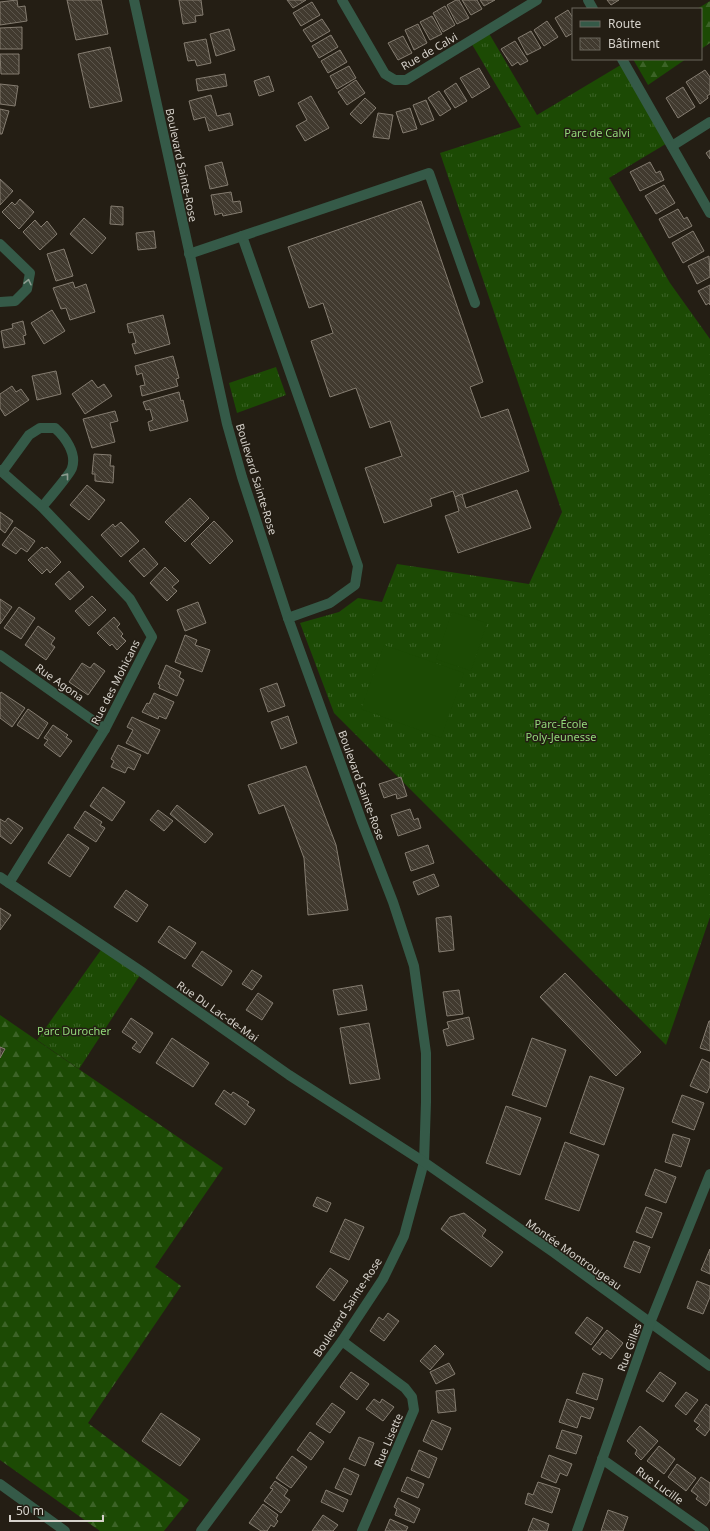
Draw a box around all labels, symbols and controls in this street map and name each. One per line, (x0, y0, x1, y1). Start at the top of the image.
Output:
legend (572, 8, 702, 60)
text: Route (608, 15, 641, 32)
street label: Rue de Calvi (398, 29, 460, 73)
text: Bâtiment (608, 35, 660, 52)
street label: Boulevard Sainte-Rose (163, 107, 201, 223)
park label: Parc de Calvi (564, 125, 630, 140)
one-way arrow (24, 279, 32, 285)
street label: Boulevard Sainte-Rose (233, 421, 281, 537)
one-way arrow (61, 474, 68, 481)
street label: Rue des Mohicans (87, 637, 143, 727)
street label: Rue Agona (33, 660, 87, 704)
park label: Parc-École Poly-Jeunesse (525, 716, 597, 744)
street label: Boulevard Sainte-Rose (335, 728, 389, 842)
street label: Rue Du Lac-de-Mai (174, 977, 262, 1045)
park label: Parc Durocher (37, 1023, 111, 1038)
street label: Montée Montrougeau (523, 1215, 625, 1293)
street label: Boulevard Sainte-Rose (309, 1254, 385, 1360)
street label: Rue Gilles (613, 1321, 645, 1373)
street label: Rue Lisette (370, 1411, 406, 1469)
street label: Rue Lucille (633, 1463, 687, 1507)
scale bar (10, 1497, 103, 1523)
text: 50 m (16, 1502, 44, 1519)

